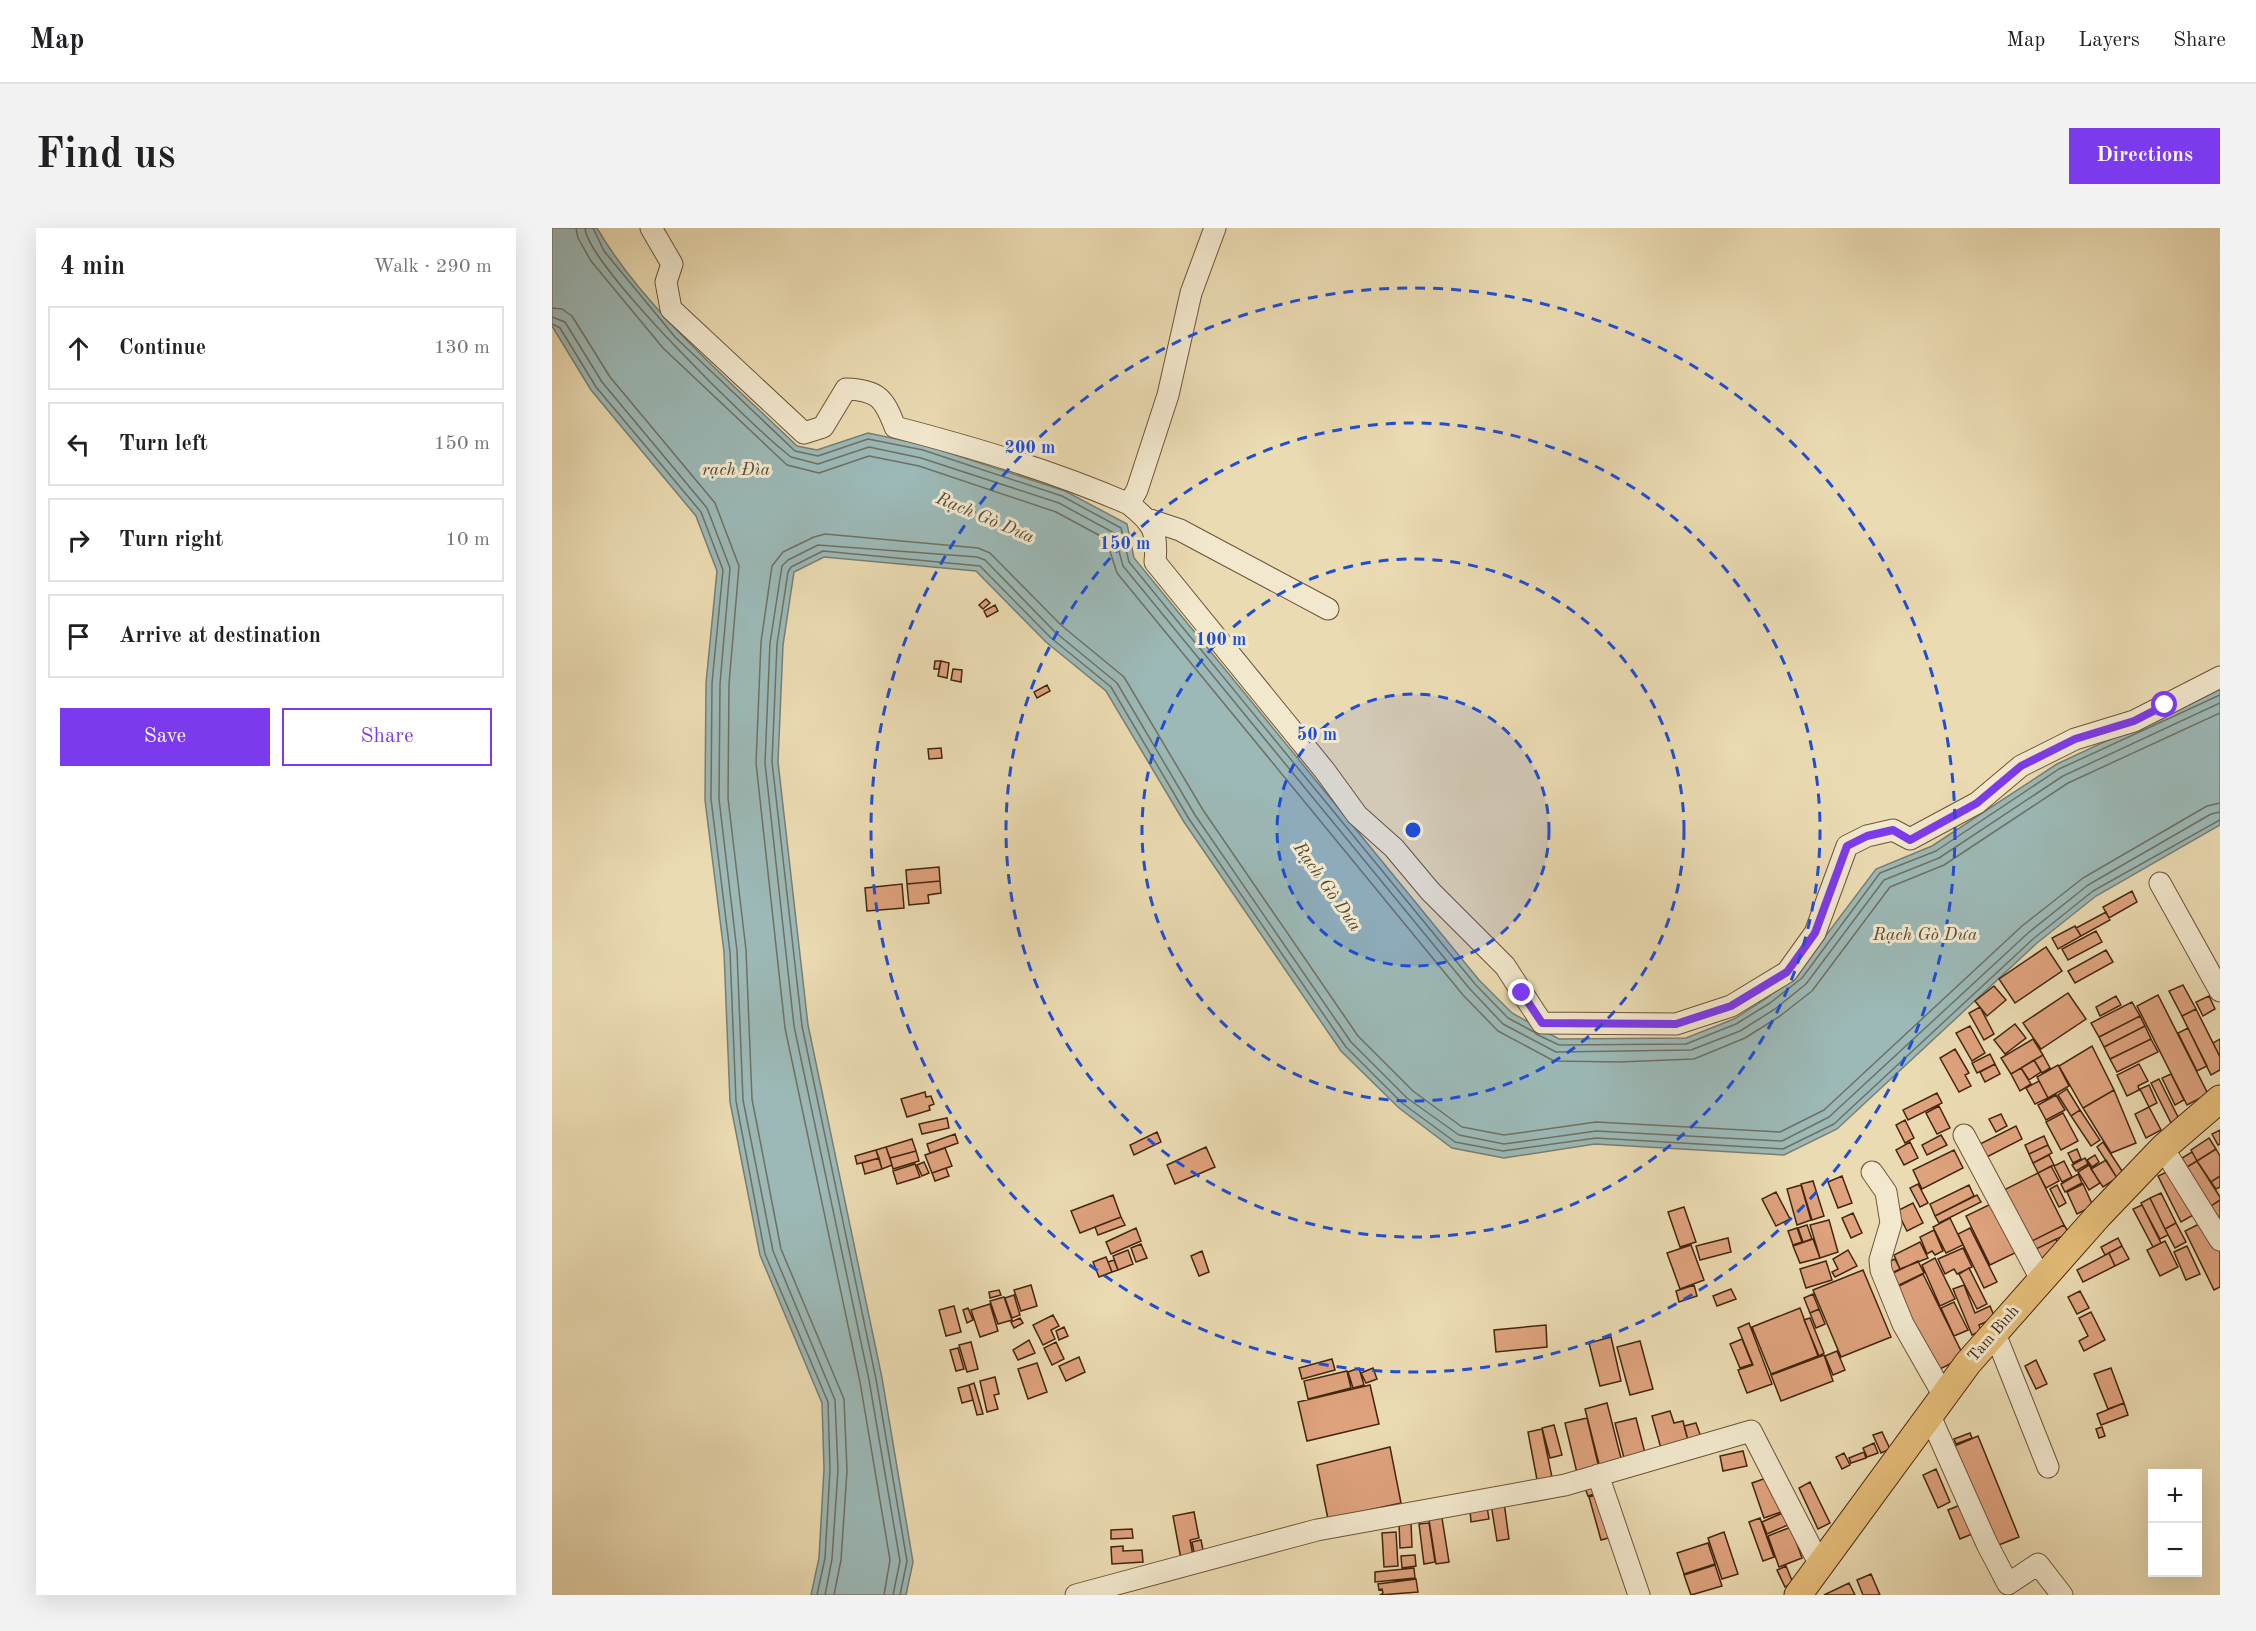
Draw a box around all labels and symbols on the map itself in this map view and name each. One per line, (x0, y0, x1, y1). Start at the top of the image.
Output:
text: 200 m (1005, 439, 1055, 457)
water label: rạch Đìa (702, 461, 771, 479)
water label: Rạch Gò Dưa (932, 489, 1037, 547)
text: 150 m (1100, 535, 1150, 553)
text: 100 m (1196, 631, 1246, 649)
route start (2151, 691, 2177, 717)
text: 50 m (1297, 726, 1337, 744)
centre of rings (1403, 820, 1423, 840)
water label: Rạch Gò Dưa (1289, 838, 1365, 935)
water label: Rạch Gò Dưa (1872, 926, 1978, 944)
route end (1508, 979, 1534, 1005)
street label: Tam Bình (1966, 1303, 2023, 1365)

